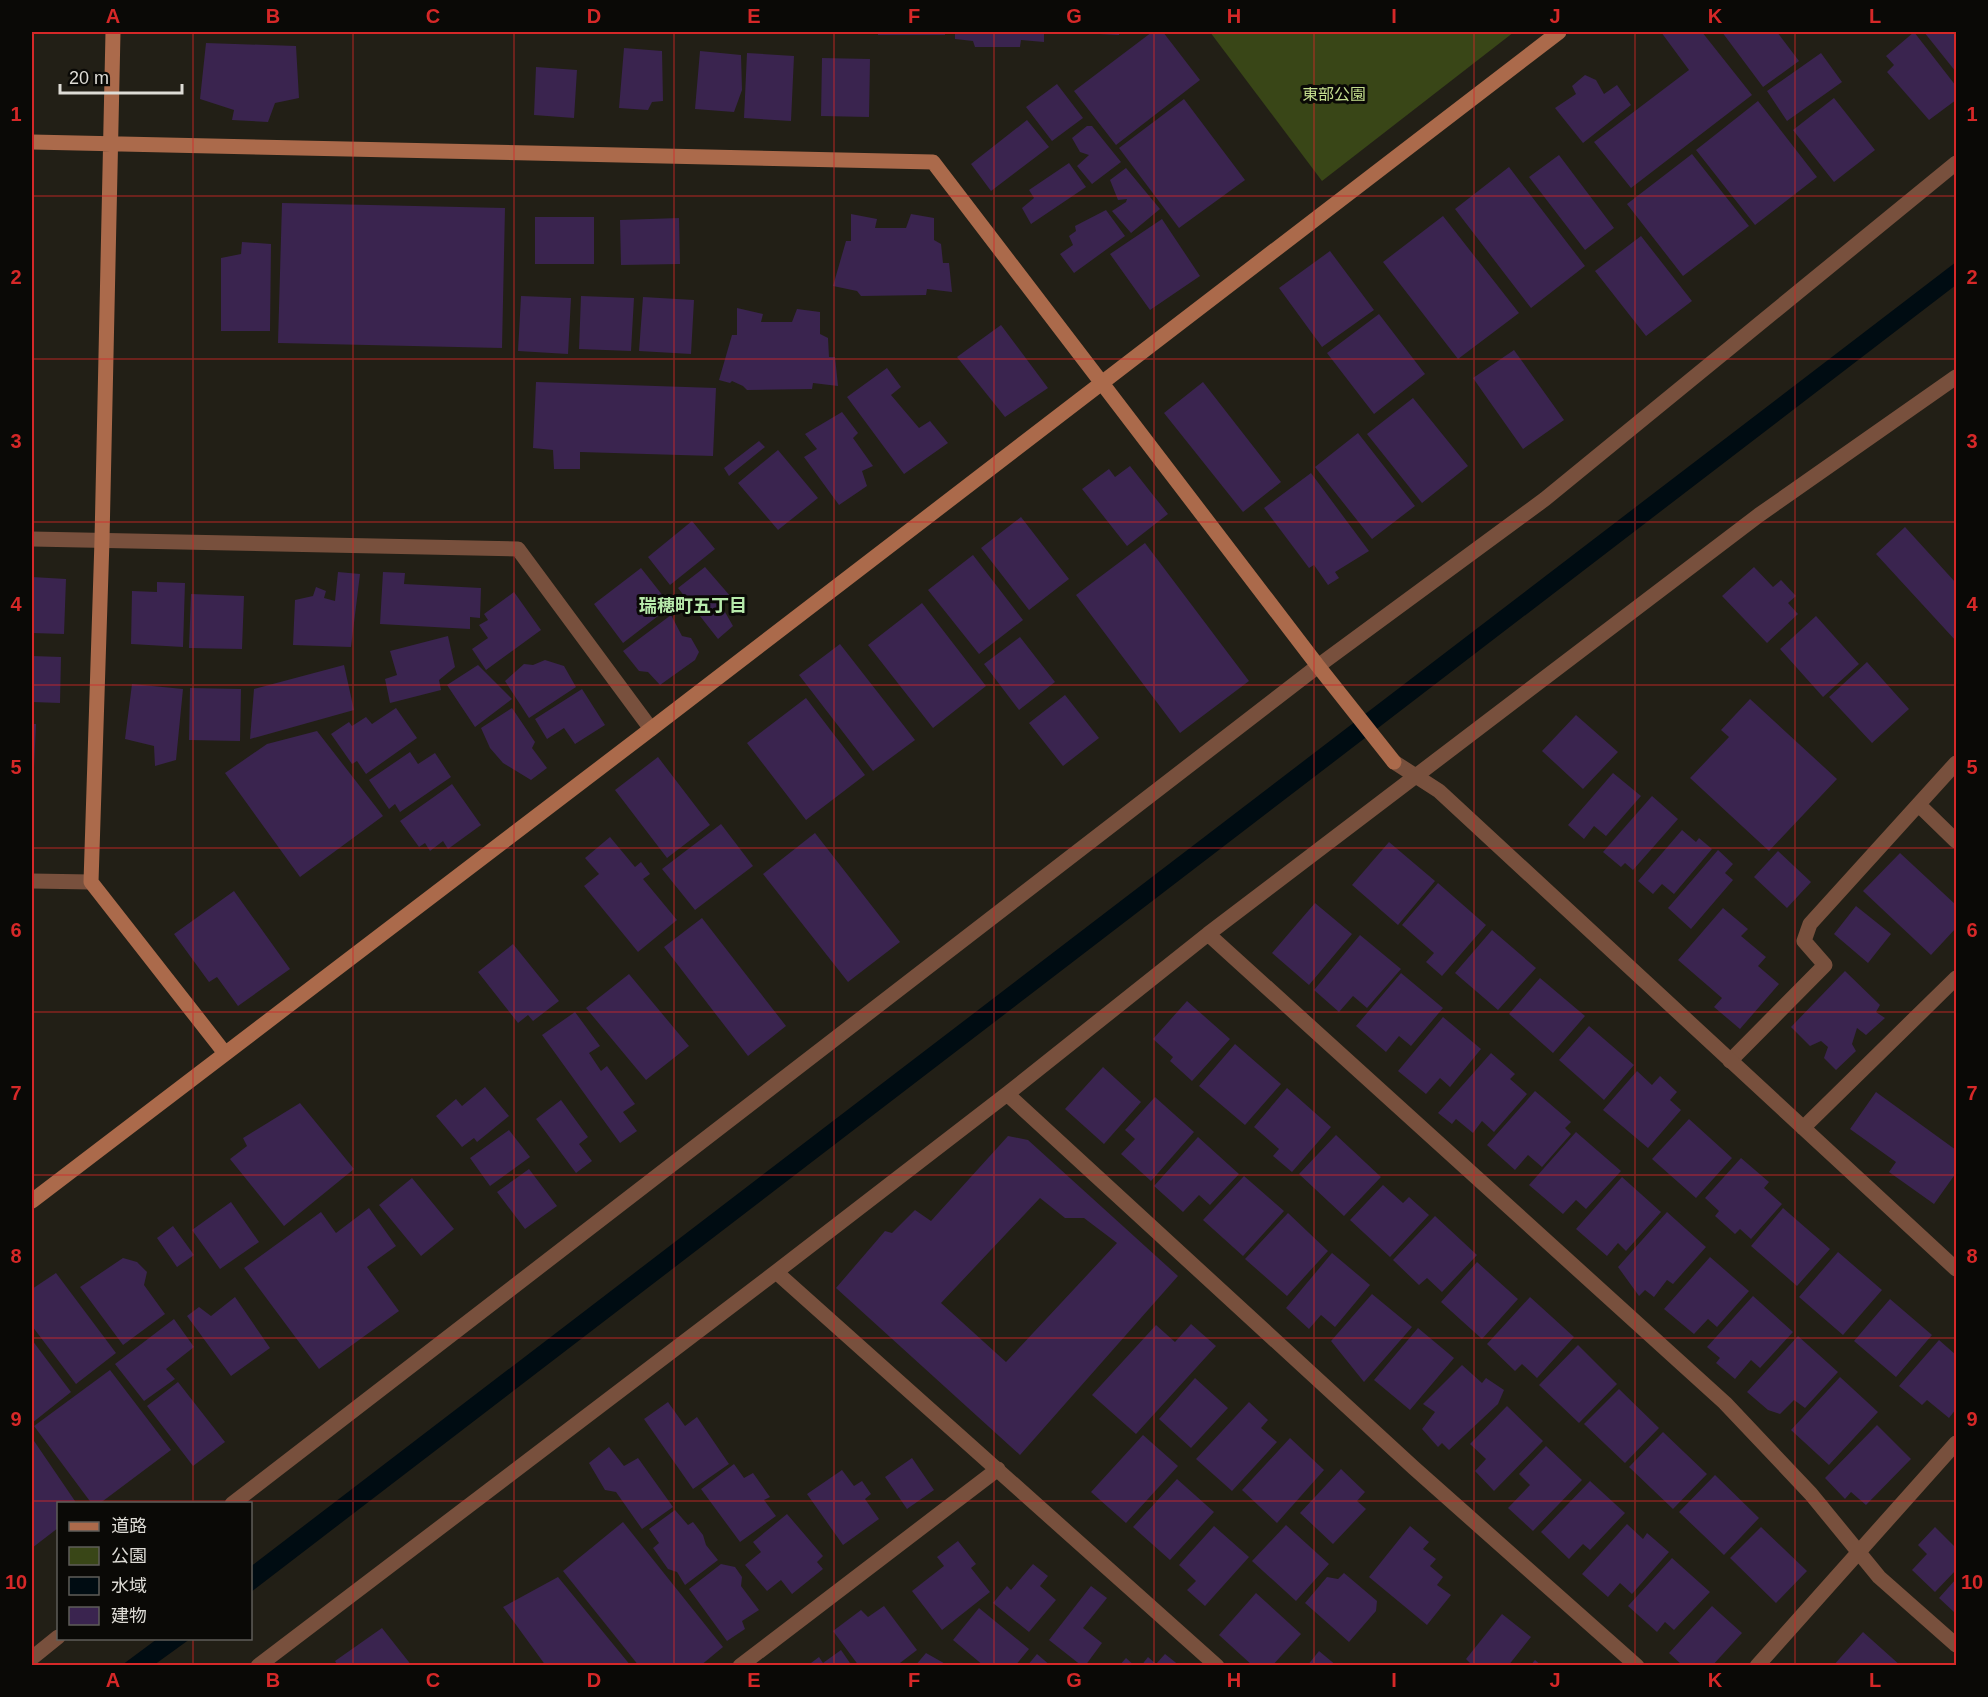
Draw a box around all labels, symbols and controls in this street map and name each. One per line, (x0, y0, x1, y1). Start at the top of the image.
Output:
text: A (106, 5, 120, 27)
text: B (266, 5, 280, 27)
text: C (426, 5, 440, 27)
text: D (587, 5, 601, 27)
text: E (747, 5, 761, 27)
text: F (908, 5, 920, 27)
text: G (1066, 5, 1082, 27)
text: H (1227, 5, 1241, 27)
text: I (1391, 5, 1397, 27)
text: J (1549, 5, 1561, 27)
text: K (1708, 5, 1723, 27)
text: L (1869, 5, 1881, 27)
scale bar (60, 57, 182, 95)
text: 20 m (69, 68, 109, 88)
park label: 東部公園 (1302, 86, 1366, 103)
text: 1 (10, 103, 22, 125)
text: 1 (1966, 103, 1978, 125)
text: 2 (10, 266, 22, 288)
text: 2 (1966, 266, 1978, 288)
text: 3 (10, 430, 22, 452)
text: 3 (1966, 430, 1978, 452)
text: 4 (10, 593, 22, 615)
text: 4 (1966, 593, 1978, 615)
district label: 瑞穂町五丁目 (639, 596, 747, 616)
text: 5 (10, 756, 22, 778)
text: 5 (1966, 756, 1978, 778)
text: 6 (10, 919, 22, 941)
text: 6 (1966, 919, 1978, 941)
text: 7 (10, 1082, 22, 1104)
text: 7 (1966, 1082, 1978, 1104)
text: 8 (10, 1245, 22, 1267)
text: 8 (1966, 1245, 1978, 1267)
text: 9 (10, 1408, 22, 1430)
text: 9 (1966, 1408, 1978, 1430)
legend (57, 1502, 252, 1640)
text: 道路 (111, 1516, 147, 1536)
text: 公園 (111, 1546, 147, 1566)
text: 10 (5, 1571, 27, 1593)
text: 10 (1961, 1571, 1983, 1593)
text: 水域 (111, 1576, 147, 1596)
text: 建物 (111, 1606, 147, 1626)
text: A (106, 1669, 120, 1691)
text: B (266, 1669, 280, 1691)
text: C (426, 1669, 440, 1691)
text: D (587, 1669, 601, 1691)
text: E (747, 1669, 761, 1691)
text: F (908, 1669, 920, 1691)
text: G (1066, 1669, 1082, 1691)
text: H (1227, 1669, 1241, 1691)
text: I (1391, 1669, 1397, 1691)
text: J (1549, 1669, 1561, 1691)
text: K (1708, 1669, 1723, 1691)
text: L (1869, 1669, 1881, 1691)

